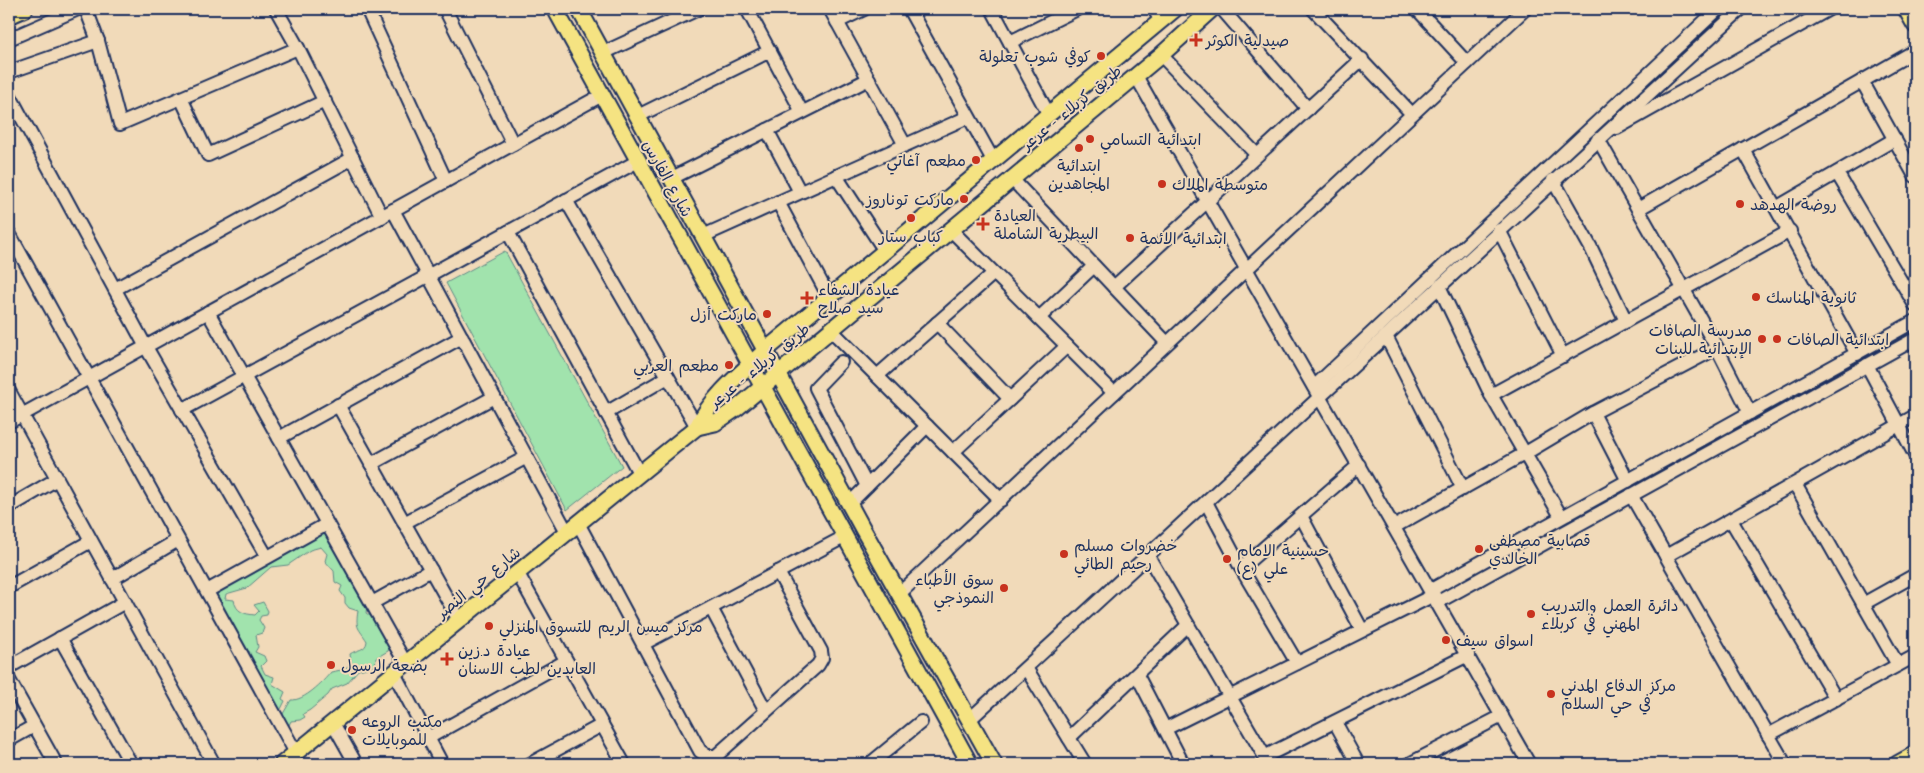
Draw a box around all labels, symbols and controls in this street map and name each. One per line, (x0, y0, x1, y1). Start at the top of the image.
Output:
place label: صيدلية الكوثر (1204, 30, 1289, 52)
marker: صيدلية الكوثر (1190, 34, 1202, 46)
place label: كوفي شوب تعلولة (979, 46, 1091, 68)
marker: كوفي شوب تعلولة (1095, 50, 1107, 62)
street label: طريق كربلاء - عرعر (1015, 60, 1127, 157)
place label: ابتدائية التسامي (1100, 129, 1201, 154)
marker: ابتدائية التسامي (1084, 133, 1096, 145)
street label: شارع الفارس (637, 136, 697, 221)
marker: ابتدائية المجاهدين (1073, 142, 1085, 154)
place label: مطعم آغاتي (886, 150, 966, 175)
marker: مطعم آغاتي (970, 154, 982, 166)
place label: ابتدائية المجاهدين (1048, 155, 1110, 195)
place label: متوسطة الملاك (1172, 174, 1268, 196)
marker: متوسطة الملاك (1156, 178, 1168, 190)
place label: ماركت توناروز (864, 189, 954, 211)
marker: ماركت توناروز (958, 193, 970, 205)
place label: روضة الهدهد (1750, 194, 1837, 216)
marker: روضة الهدهد (1734, 198, 1746, 210)
place label: العيادة البيطرية الشاملة (994, 205, 1098, 245)
marker: كباب ستار (905, 212, 917, 224)
marker: العيادة البيطرية الشاملة (976, 217, 990, 231)
place label: كباب ستار (877, 226, 943, 248)
place label: ابتدائية الائمة (1140, 228, 1227, 250)
marker: ابتدائية الائمة (1124, 232, 1136, 244)
place label: عيادة الشفاء سيد صلاح (818, 279, 900, 319)
place label: ثانوية المناسك (1766, 287, 1857, 309)
marker: عيادة الشفاء سيد صلاح (800, 291, 814, 305)
marker: ثانوية المناسك (1750, 291, 1762, 303)
place label: ماركت أزل (690, 304, 757, 326)
marker: ماركت أزل (761, 308, 773, 320)
street label: طريق كربلاء - عرعر (703, 318, 815, 415)
place label: مدرسة الصافات الإبتدائية للبنات (1649, 320, 1752, 360)
place label: ابتدائية الصافات (1787, 329, 1889, 351)
marker: مدرسة الصافات الإبتدائية للبنات (1756, 333, 1768, 345)
marker: ابتدائية الصافات (1771, 333, 1783, 345)
place label: مطعم العربي (633, 355, 719, 380)
marker: مطعم العربي (723, 359, 735, 371)
place label: قصابية مصطفى الخالدي (1489, 530, 1591, 570)
place label: خضروات مسلم رحيم الطائي (1074, 535, 1177, 578)
place label: حسينية الامام علي (ع) (1237, 540, 1329, 583)
street label: شارع حي النصر (430, 542, 527, 627)
marker: قصابية مصطفى الخالدي (1473, 543, 1485, 555)
marker: خضروات مسلم رحيم الطائي (1058, 548, 1070, 560)
marker: حسينية الامام علي (ع) (1221, 553, 1233, 565)
place label: سوق الأطباء النموذجي (915, 569, 994, 612)
marker: سوق الأطباء النموذجي (998, 582, 1010, 594)
place label: دائرة العمل والتدريب المهني في كربلاء (1541, 595, 1679, 638)
marker: دائرة العمل والتدريب المهني في كربلاء (1525, 608, 1537, 620)
place label: مركز ميس الريم للتسوق المنزلي (499, 616, 703, 641)
marker: مركز ميس الريم للتسوق المنزلي (483, 620, 495, 632)
place label: اسواق سيف (1456, 630, 1533, 652)
marker: اسواق سيف (1440, 634, 1452, 646)
place label: عيادة د.زين العابدين لطب الاسنان (458, 640, 596, 680)
marker: عيادة د.زين العابدين لطب الاسنان (440, 652, 454, 666)
place label: بضعة الرسول (341, 655, 428, 677)
marker: بضعة الرسول (325, 659, 337, 671)
place label: مركز الدفاع المدني في حي السلام (1561, 675, 1676, 718)
marker: مركز الدفاع المدني في حي السلام (1545, 688, 1557, 700)
place label: مكتب الروعه للموبايلات (362, 711, 442, 751)
marker: مكتب الروعه للموبايلات (346, 724, 358, 736)

